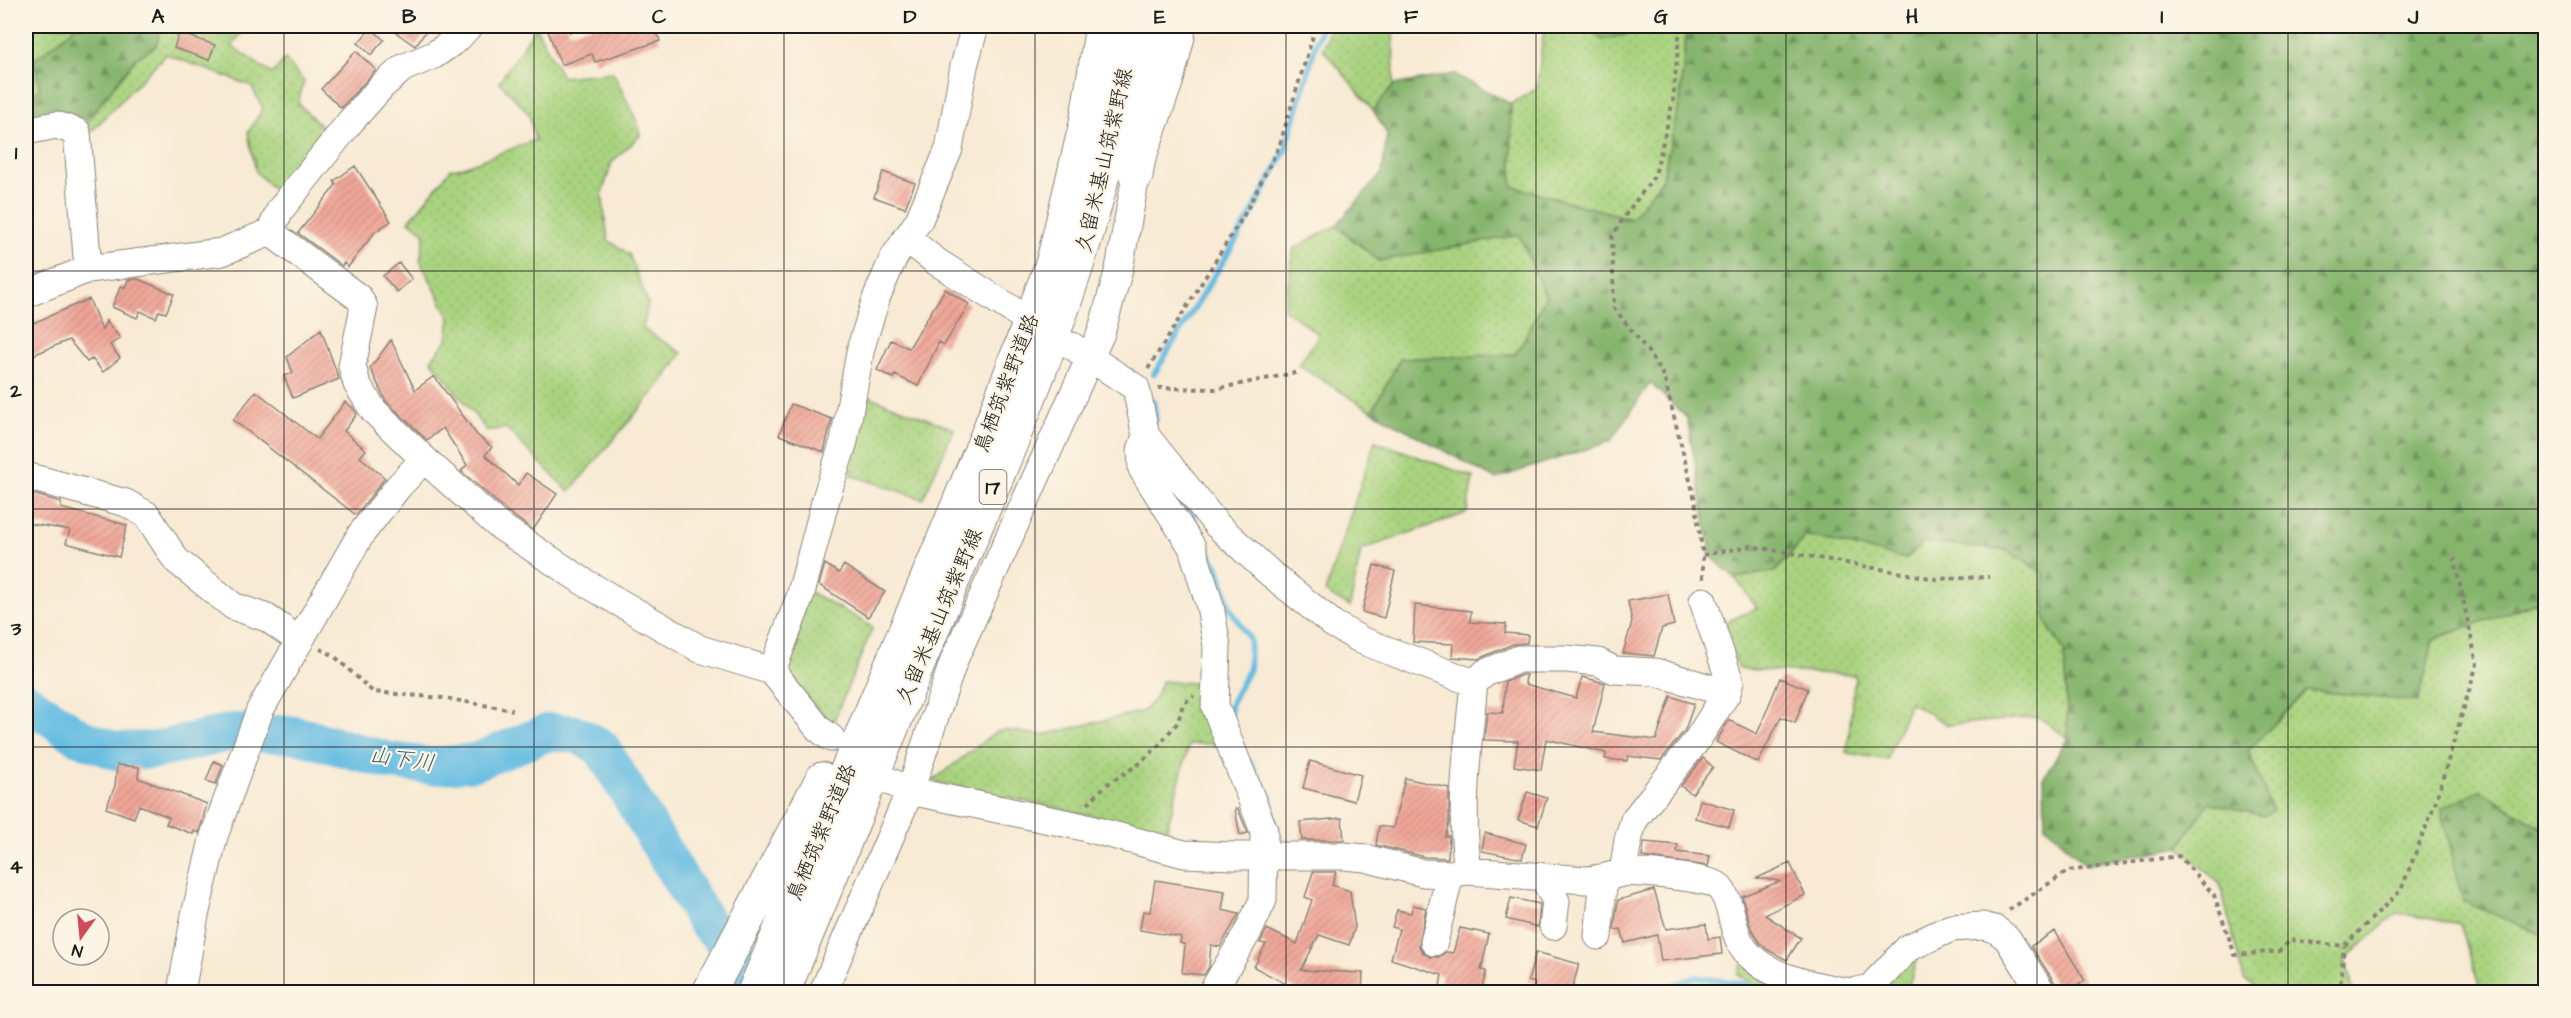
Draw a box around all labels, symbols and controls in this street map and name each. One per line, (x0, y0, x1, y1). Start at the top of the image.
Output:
text: A (152, 3, 165, 31)
text: B (402, 3, 417, 31)
text: C (652, 3, 667, 31)
text: D (904, 3, 917, 31)
text: E (1154, 3, 1166, 31)
text: F (1404, 3, 1419, 31)
text: G (1654, 3, 1668, 31)
text: H (1906, 3, 1918, 31)
text: I (2160, 3, 2164, 31)
text: J (2407, 3, 2419, 31)
street label: 久留米基山筑紫野線 (1069, 65, 1140, 255)
text: 1 (15, 139, 18, 167)
street label: 鳥栖筑紫野道路 (967, 309, 1046, 457)
text: 2 (9, 377, 22, 405)
road number: 17 (980, 470, 1006, 504)
street label: 久留米基山筑紫野線 (889, 524, 990, 709)
text: 3 (10, 615, 22, 643)
water label: 山下川 (367, 740, 437, 779)
street label: 鳥栖筑紫野道路 (779, 759, 864, 906)
text: 4 (9, 853, 23, 881)
north arrow (51, 907, 111, 967)
text: N (70, 939, 85, 962)

